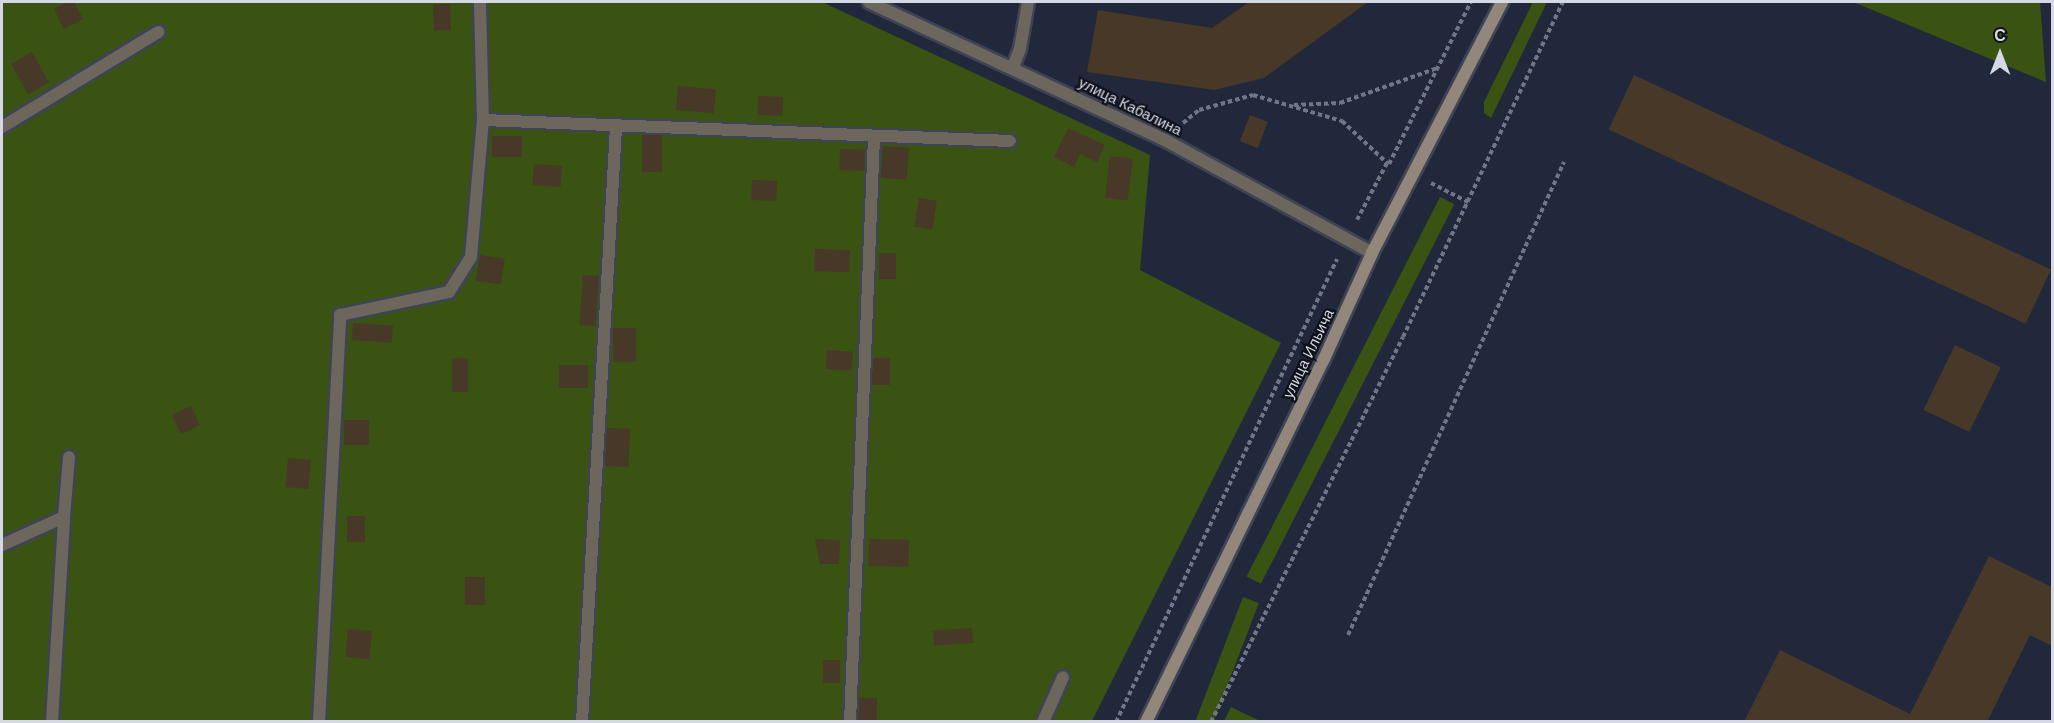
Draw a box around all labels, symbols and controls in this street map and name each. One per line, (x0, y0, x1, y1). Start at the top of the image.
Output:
north arrow (1970, 24, 2030, 84)
text: С (1994, 25, 2006, 46)
street label: улица Кабалина (1075, 74, 1185, 140)
street label: улица Ильича (1280, 306, 1338, 402)

